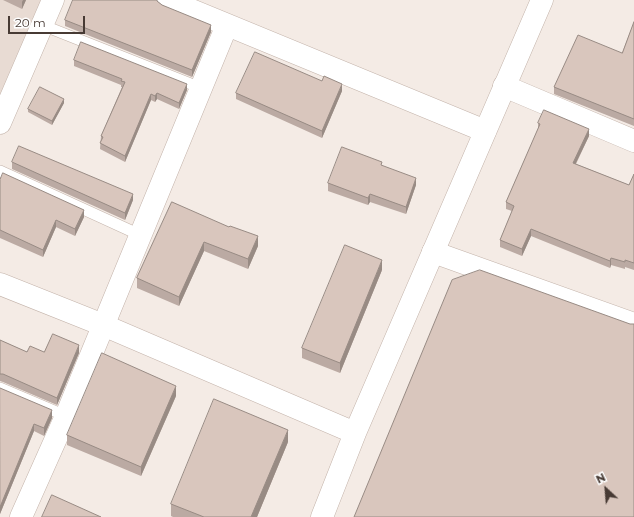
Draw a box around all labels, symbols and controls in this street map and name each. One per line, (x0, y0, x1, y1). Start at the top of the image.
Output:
scale bar (10, 8, 87, 34)
text: 20 m (15, 15, 46, 30)
north arrow (586, 469, 626, 509)
text: N (594, 470, 608, 486)

